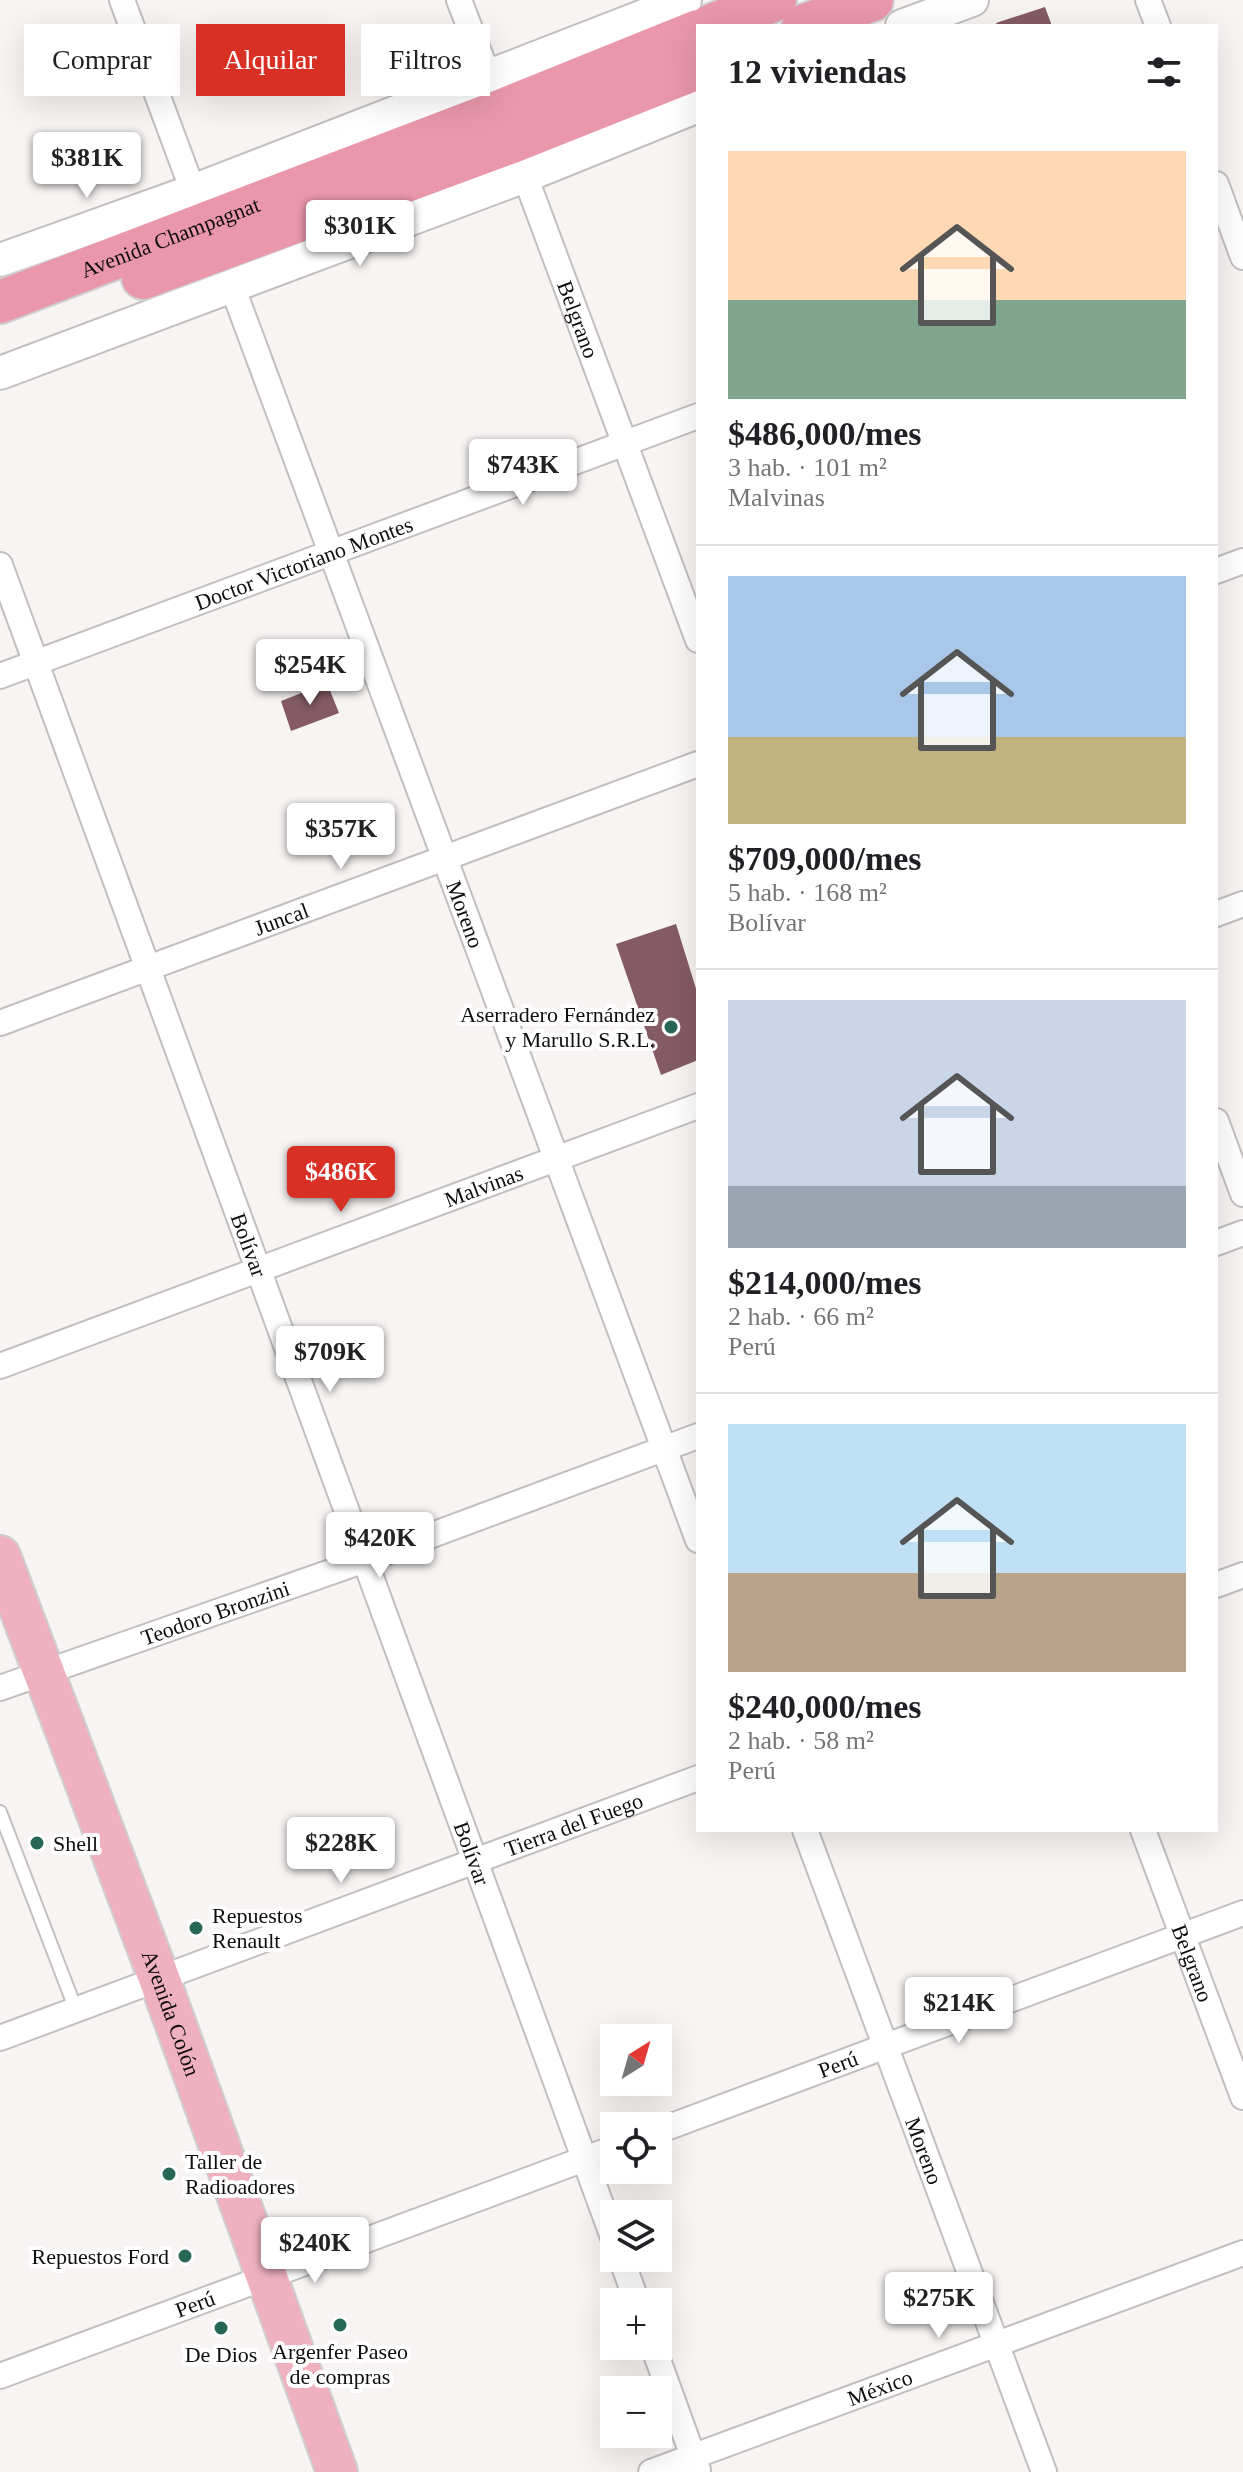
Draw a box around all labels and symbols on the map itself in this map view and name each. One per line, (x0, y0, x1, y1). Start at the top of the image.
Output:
pin: $381K (31, 132, 143, 200)
street label: Avenida Champagnat (77, 192, 263, 283)
pin: $301K (304, 200, 416, 268)
street label: Belgrano (552, 277, 604, 362)
pin: $743K (467, 439, 579, 507)
street label: Doctor Victoriano Montes (191, 511, 416, 615)
pin: $254K (254, 639, 366, 707)
pin: $357K (285, 803, 397, 871)
street label: Moreno (441, 877, 489, 951)
street label: Juncal (251, 898, 312, 941)
place label: Aserradero Fernández y Marullo S.R.L. (460, 1002, 655, 1052)
marker: Aserradero Fernández y Marullo S.R.L. (662, 1018, 680, 1036)
pin: $486K (285, 1146, 397, 1214)
street label: Malvinas (441, 1160, 526, 1212)
street label: Bolívar (226, 1210, 272, 1281)
pin: $709K (274, 1326, 386, 1394)
pin: $420K (324, 1512, 436, 1580)
street label: Teodoro Bronzini (138, 1575, 293, 1651)
street label: Tierra del Fuego (501, 1788, 646, 1862)
pin: $228K (285, 1817, 397, 1885)
street label: Bolívar (449, 1818, 495, 1889)
place label: Shell (53, 1831, 98, 1856)
marker: Shell (28, 1834, 46, 1852)
place label: Repuestos Renault (212, 1903, 302, 1953)
marker: Repuestos Renault (187, 1919, 205, 1937)
street label: Belgrano (1166, 1921, 1218, 2005)
street label: Avenida Colón (137, 1947, 205, 2079)
pin: $214K (903, 1977, 1015, 2045)
north arrow (600, 2024, 672, 2096)
street label: Perú (815, 2046, 861, 2083)
street label: Moreno (900, 2114, 948, 2188)
place label: Taller de Radioadores (185, 2149, 295, 2199)
marker: Taller de Radioadores (160, 2165, 178, 2183)
pin: $240K (259, 2217, 371, 2285)
place label: Repuestos Ford (32, 2244, 169, 2269)
marker: Repuestos Ford (176, 2247, 194, 2265)
pin: $275K (883, 2272, 995, 2340)
street label: Perú (172, 2285, 218, 2323)
marker: Argenfer Paseo de compras (331, 2316, 349, 2334)
marker: De Dios (212, 2319, 230, 2337)
place label: Argenfer Paseo de compras (272, 2339, 408, 2389)
place label: De Dios (185, 2342, 257, 2367)
street label: México (844, 2364, 916, 2411)

